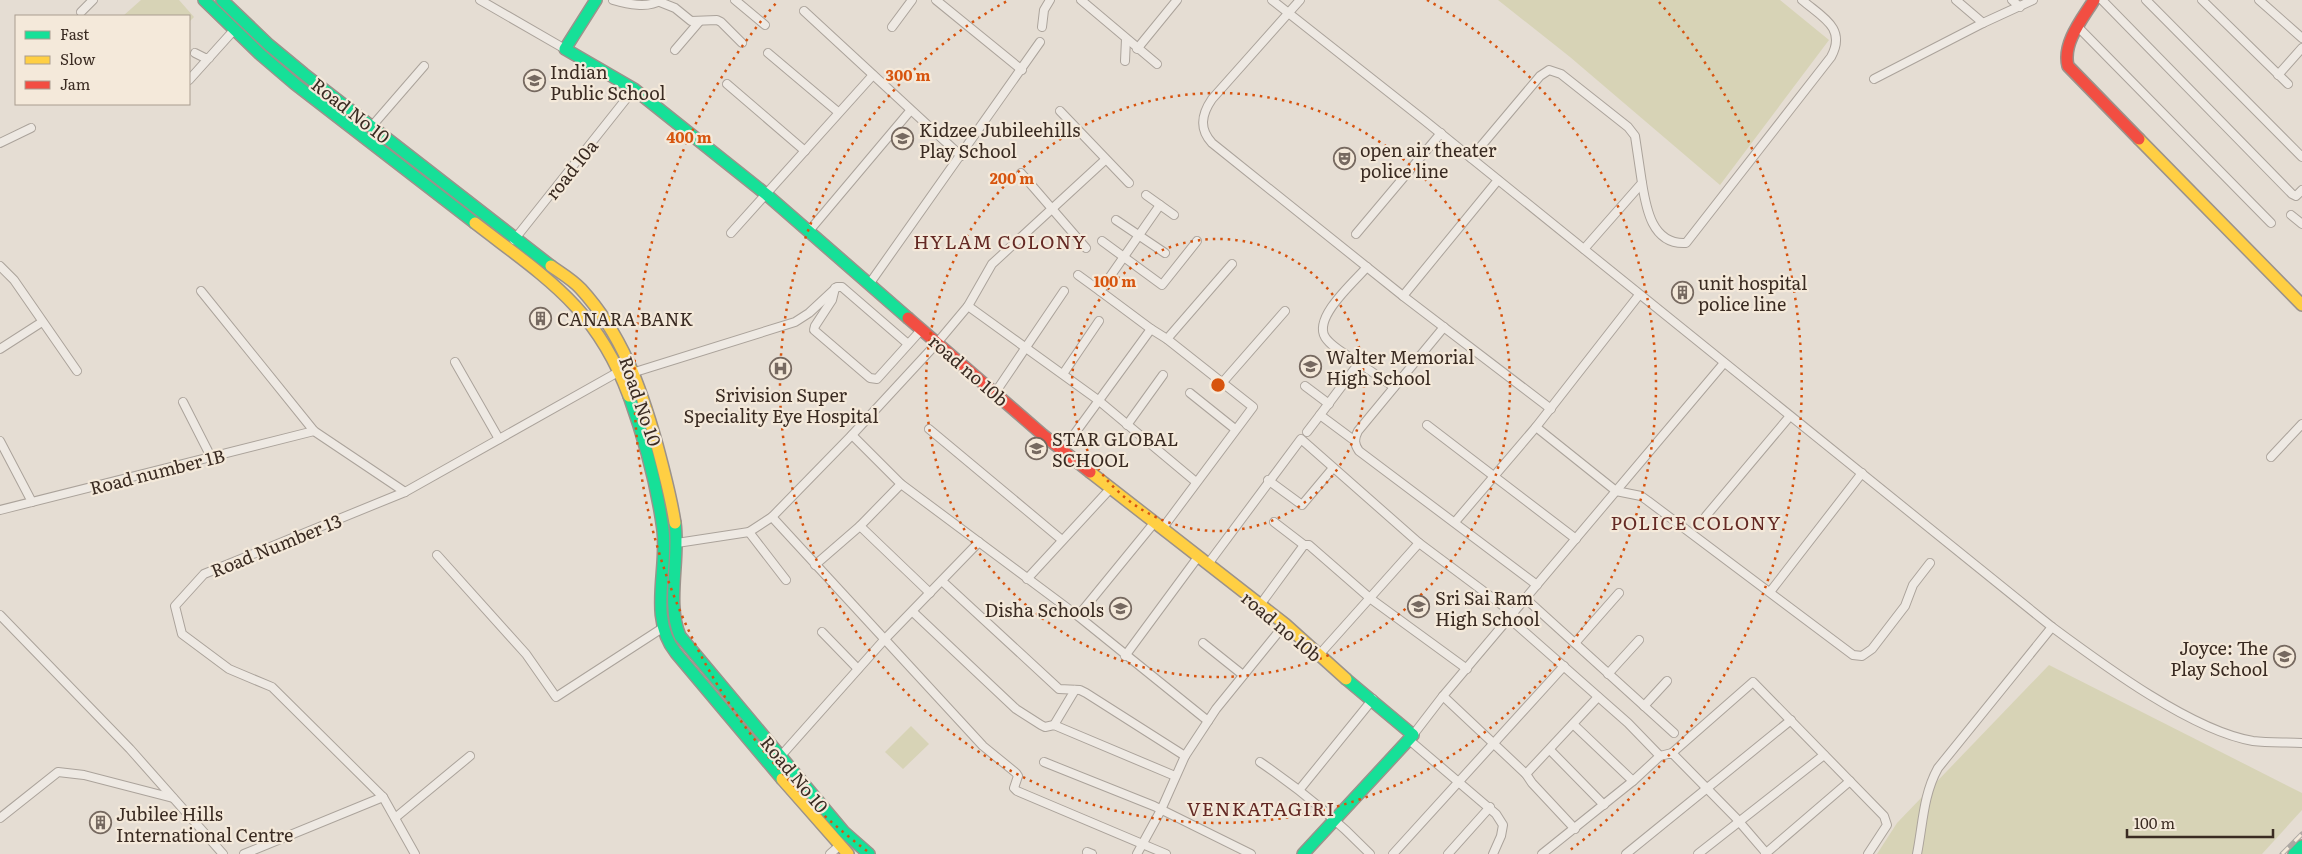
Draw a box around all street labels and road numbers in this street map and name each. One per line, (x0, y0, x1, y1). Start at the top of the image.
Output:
street label: Road No 10 (306, 71, 396, 149)
street label: road 10a (538, 133, 604, 205)
street label: road no 10b (923, 328, 1015, 412)
street label: Road No 10 (613, 353, 669, 449)
street label: Road number 1B (87, 441, 228, 501)
street label: Road Number 13 (206, 506, 346, 584)
street label: road no 10b (1236, 584, 1328, 668)
street label: Road No 10 (755, 730, 835, 818)

